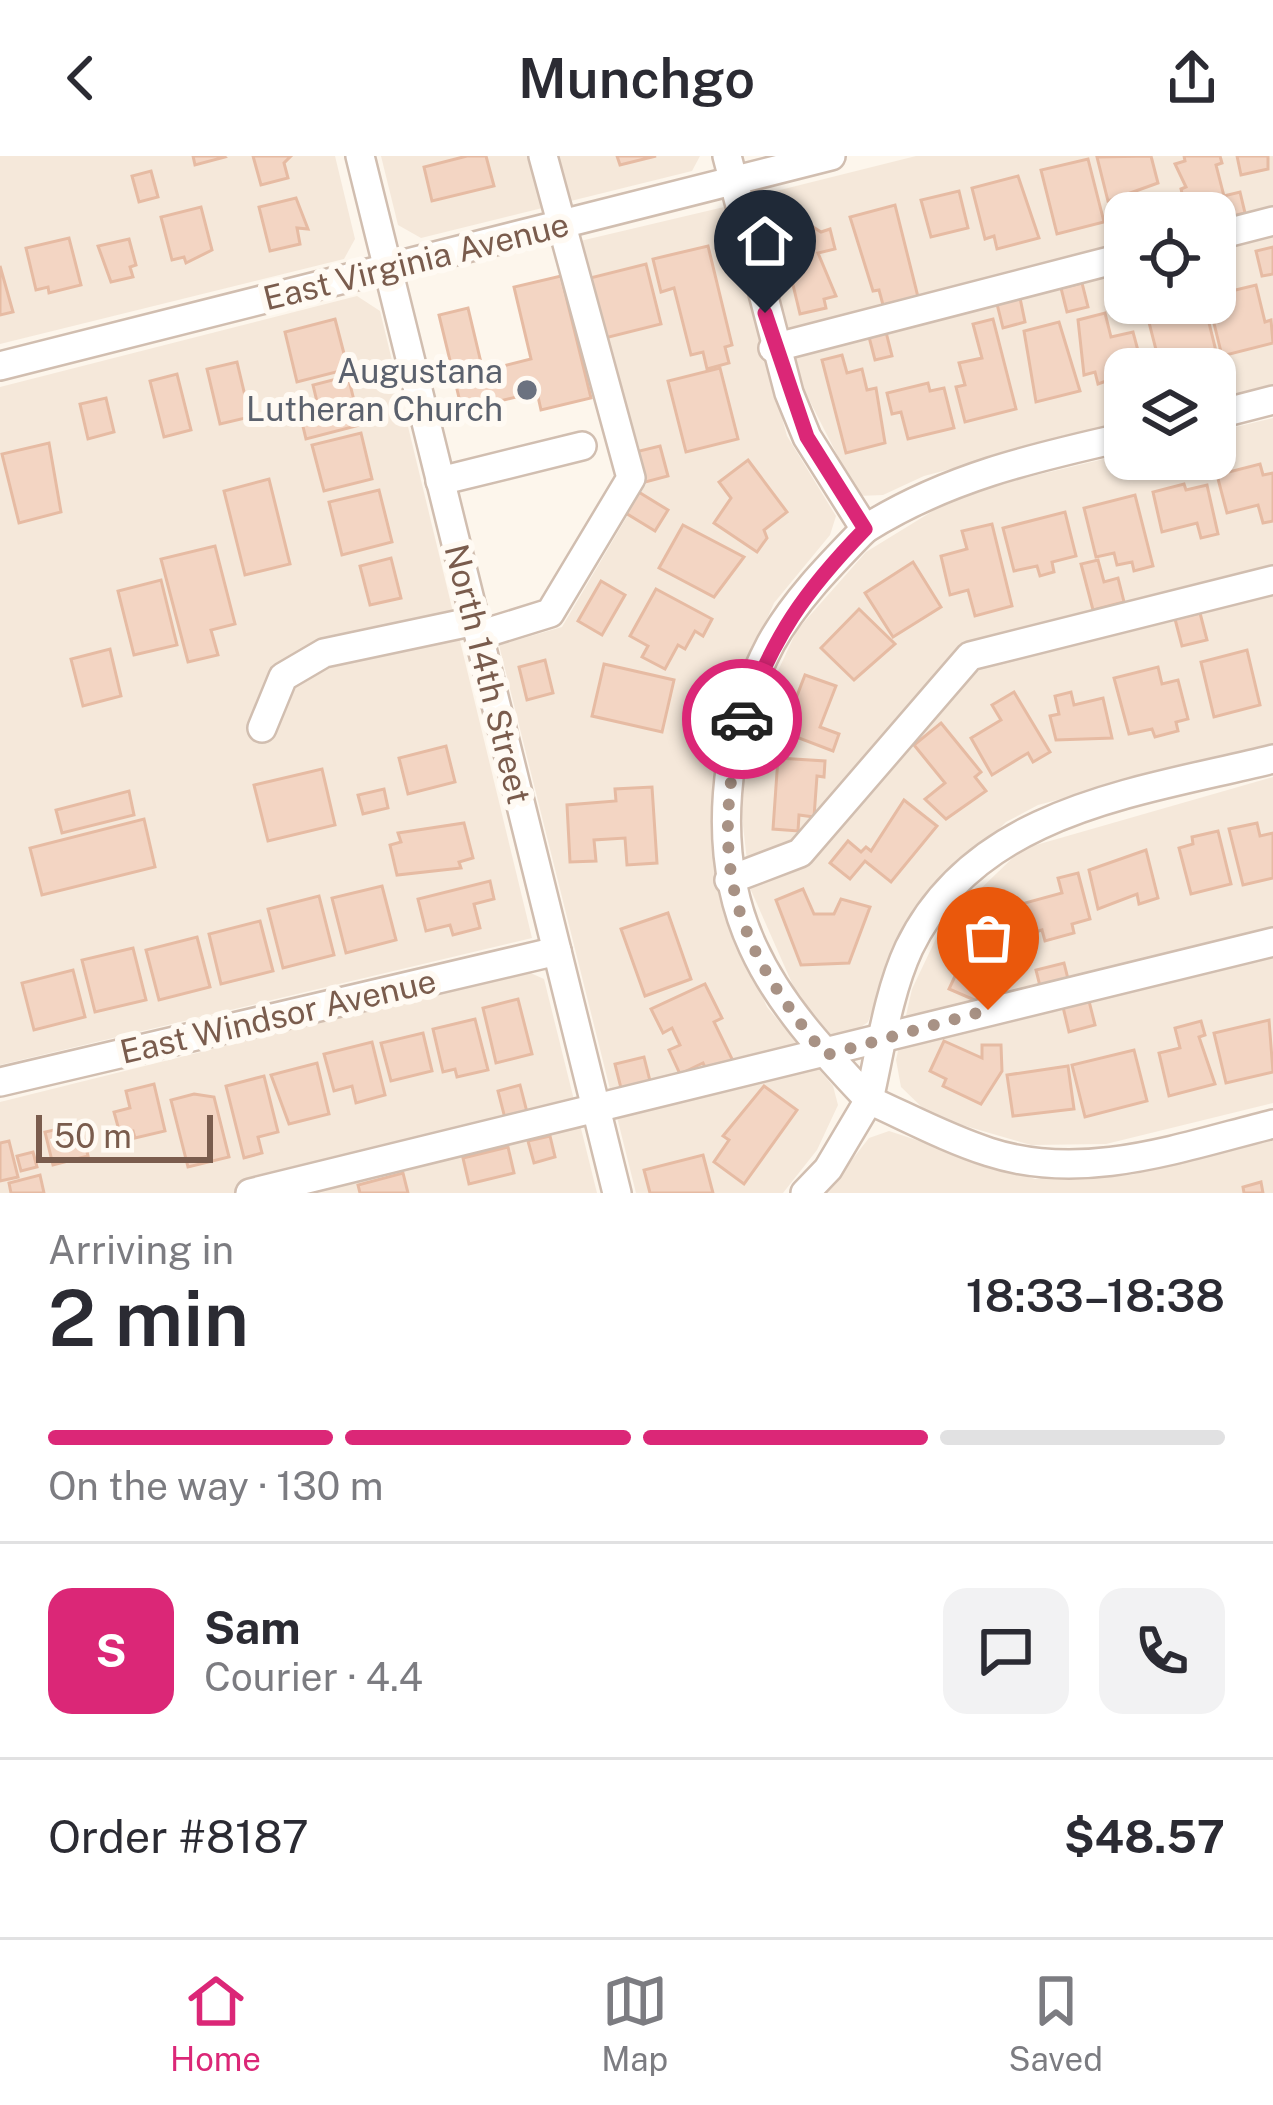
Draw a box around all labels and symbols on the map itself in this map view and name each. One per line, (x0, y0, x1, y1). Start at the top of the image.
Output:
pin (714, 190, 816, 313)
street label: East Virginia Avenue (259, 205, 573, 317)
place label: Augustana Lutheran Church (246, 352, 503, 428)
marker: Augustana Lutheran Church (514, 377, 540, 403)
street label: North 14th Street (437, 540, 539, 808)
courier (682, 659, 802, 779)
pin (937, 887, 1039, 1010)
street label: East Windsor Avenue (116, 961, 440, 1071)
scale bar (36, 1109, 213, 1162)

